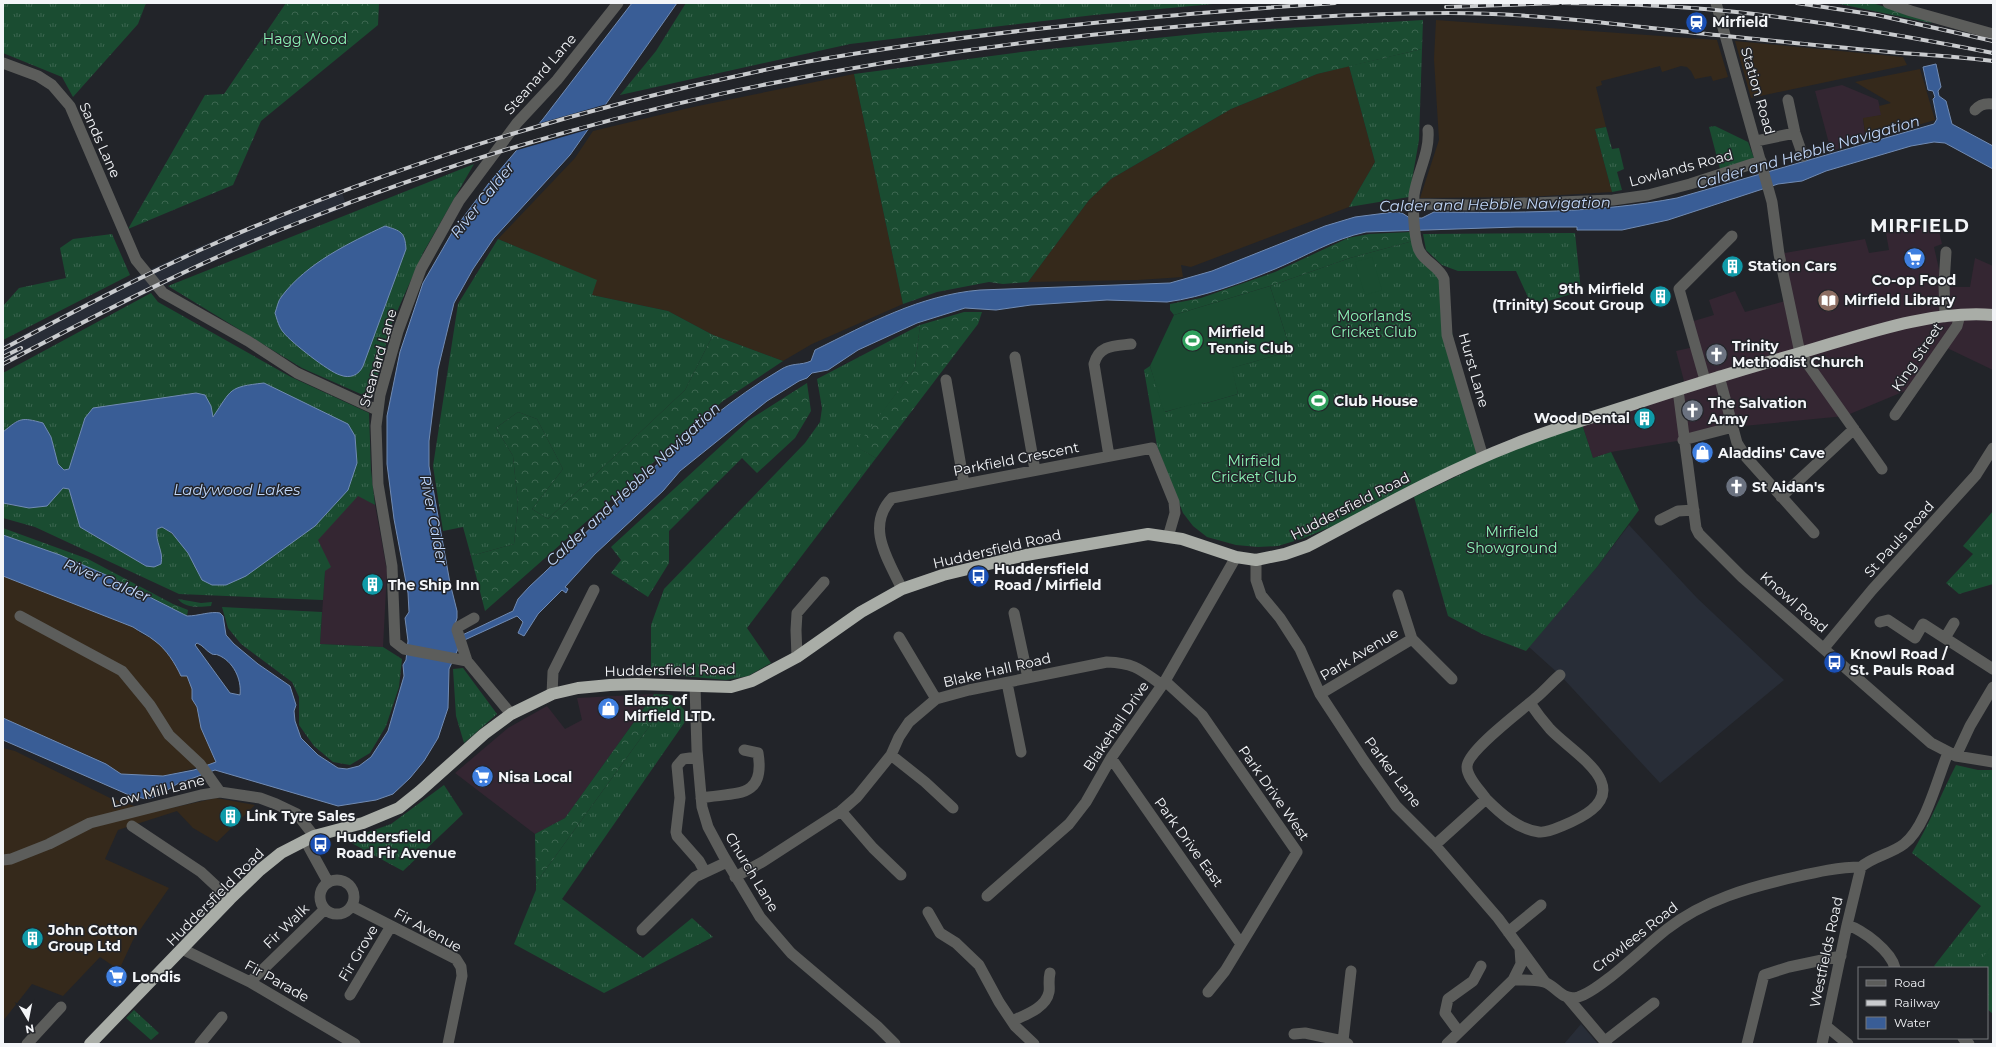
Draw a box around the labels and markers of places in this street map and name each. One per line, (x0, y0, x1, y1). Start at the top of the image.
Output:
station icon: Mirfield (1684, 9, 1710, 35)
place label: Mirfield (1712, 13, 1768, 31)
supermarket icon: Co-op Food (1901, 245, 1927, 271)
building icon: Station Cars (1719, 253, 1745, 279)
place label: Station Cars (1748, 257, 1837, 275)
place label: Co-op Food (1872, 271, 1956, 289)
place label: 9th Mirfield (Trinity) Scout Group (1492, 280, 1644, 314)
building icon: 9th Mirfield (Trinity) Scout Group (1647, 284, 1673, 310)
library icon: Mirfield Library (1816, 287, 1842, 313)
place label: Mirfield Library (1844, 291, 1956, 309)
place label: Mirfield Tennis Club (1208, 323, 1294, 357)
sports icon: Mirfield Tennis Club (1179, 327, 1205, 353)
place label: Trinity Methodist Church (1732, 337, 1864, 371)
church icon: Trinity Methodist Church (1703, 341, 1729, 367)
sports icon: Club House (1306, 388, 1332, 414)
place label: Club House (1334, 392, 1418, 410)
place label: The Salvation Army (1707, 394, 1807, 428)
church icon: The Salvation Army (1680, 398, 1706, 424)
building icon: Wood Dental (1632, 405, 1658, 431)
place label: Wood Dental (1534, 409, 1630, 427)
shop icon: Aladdins' Cave (1690, 440, 1716, 466)
place label: Aladdins' Cave (1717, 444, 1825, 462)
church icon: St Aidan's (1724, 474, 1750, 500)
place label: St Aidan's (1752, 478, 1825, 496)
place label: Huddersfield Road / Mirfield (994, 560, 1101, 594)
bus stop icon: Huddersfield Road / Mirfield (966, 564, 992, 590)
building icon: The Ship Inn (359, 572, 385, 598)
place label: The Ship Inn (388, 576, 480, 594)
place label: Knowl Road / St. Pauls Road (1850, 645, 1954, 679)
bus stop icon: Knowl Road / St. Pauls Road (1821, 649, 1847, 675)
place label: Elams of Mirfield LTD. (624, 691, 716, 725)
shop icon: Elams of Mirfield LTD. (596, 695, 622, 721)
supermarket icon: Nisa Local (469, 764, 495, 790)
place label: Nisa Local (498, 768, 572, 786)
building icon: Link Tyre Sales (218, 803, 244, 829)
place label: Link Tyre Sales (246, 807, 356, 825)
place label: Huddersfield Road Fir Avenue (336, 828, 456, 862)
bus stop icon: Huddersfield Road Fir Avenue (307, 832, 333, 858)
place label: John Cotton Group Ltd (47, 921, 138, 955)
building icon: John Cotton Group Ltd (19, 925, 45, 951)
supermarket icon: Londis (104, 964, 130, 990)
place label: Londis (132, 968, 181, 986)

